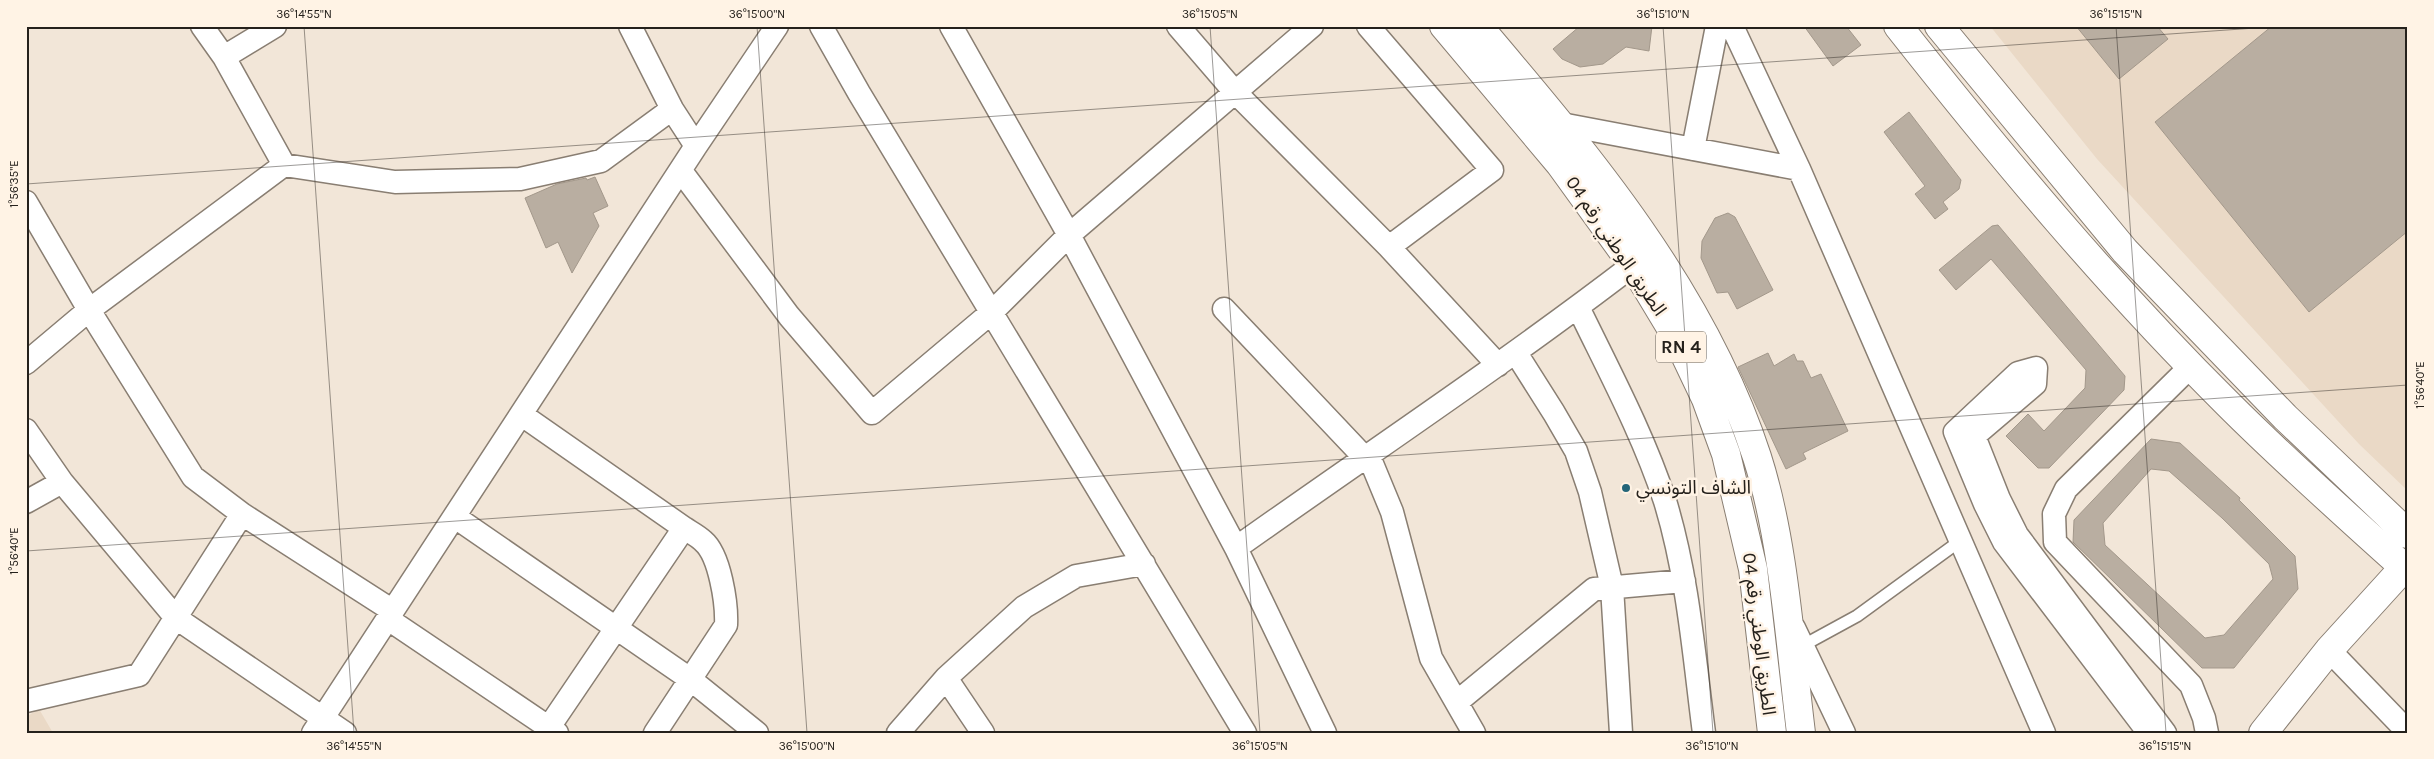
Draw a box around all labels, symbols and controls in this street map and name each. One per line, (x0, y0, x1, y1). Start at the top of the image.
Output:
text: 36°14'55"N (276, 7, 332, 21)
text: 36°15'00"N (729, 7, 785, 21)
text: 36°15'05"N (1182, 7, 1238, 21)
text: 36°15'10"N (1636, 7, 1690, 21)
text: 36°15'15"N (2089, 7, 2143, 21)
text: 1°56'35"E (7, 160, 21, 208)
street label: الطريق الوطني رقم 04 (1558, 172, 1671, 322)
road number: RN 4 (1656, 332, 1706, 362)
text: 1°56'40"E (2413, 361, 2427, 409)
place label: الشاف التونسي (1636, 477, 1751, 502)
marker: الشاف التونسي (1620, 482, 1632, 494)
text: 1°56'40"E (7, 527, 21, 575)
street label: الطريق الوطني رقم 04 (1735, 551, 1780, 717)
text: 36°14'55"N (326, 739, 382, 753)
text: 36°15'00"N (779, 739, 835, 753)
text: 36°15'05"N (1232, 739, 1288, 753)
text: 36°15'10"N (1685, 739, 1739, 753)
text: 36°15'15"N (2138, 739, 2192, 753)

